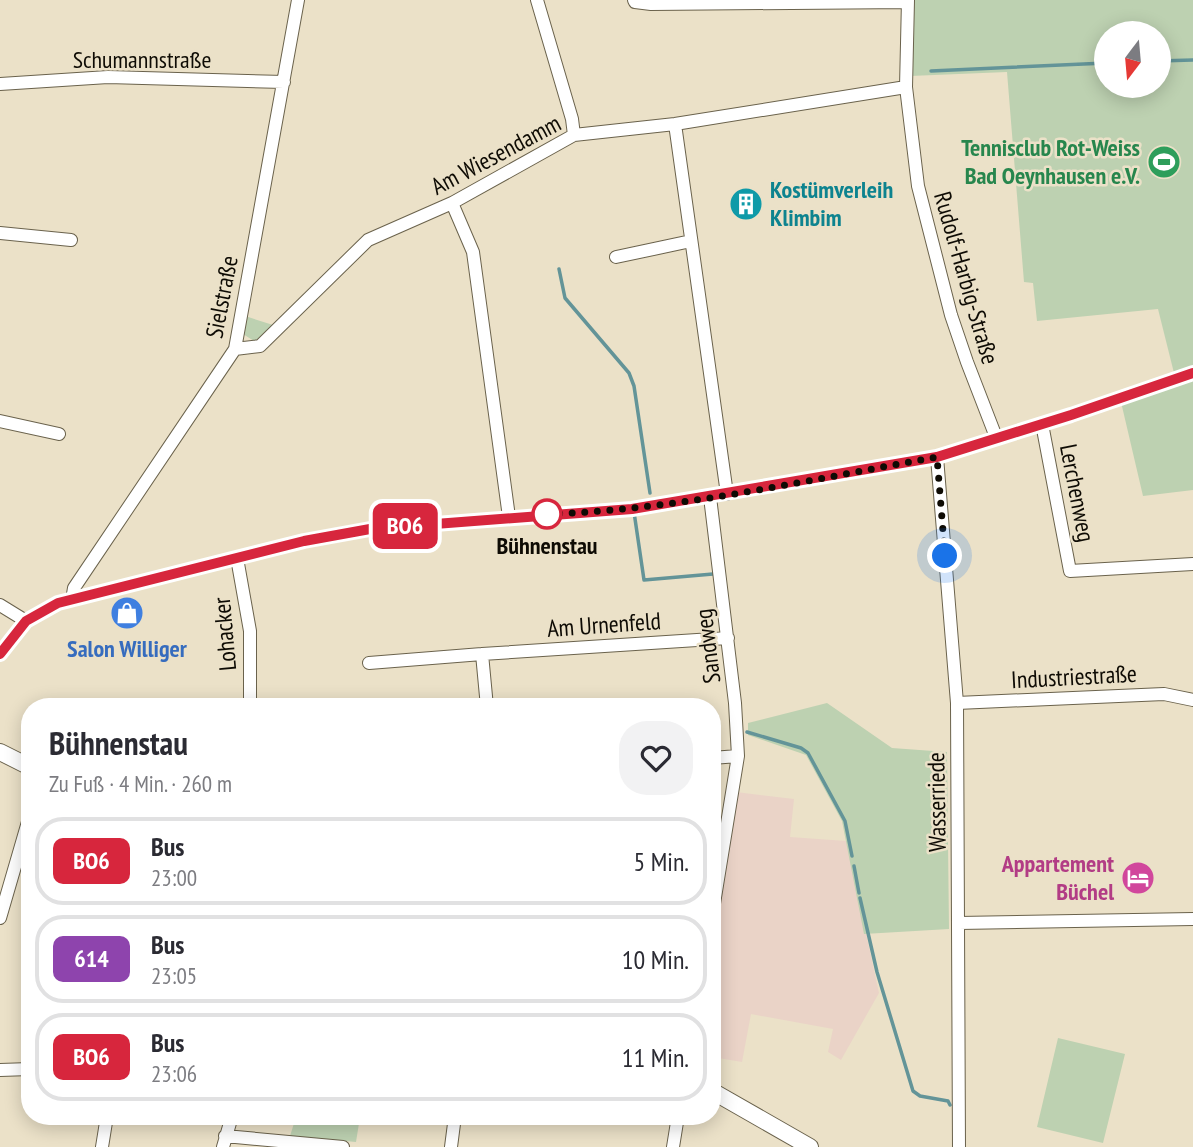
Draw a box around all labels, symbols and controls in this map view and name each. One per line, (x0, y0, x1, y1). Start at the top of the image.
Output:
north arrow (1094, 21, 1171, 98)
map controls (1094, 21, 1171, 98)
street label: Schumannstraße (73, 44, 211, 75)
street label: Am Wiesendamm (425, 107, 566, 202)
place label: Tennisclub Rot-Weiss Bad Oeynhausen e.V. (961, 132, 1140, 191)
sports icon: Tennisclub Rot-Weiss Bad Oeynhausen e.V. (1145, 143, 1183, 181)
place label: Kostümverleih Klimbim (770, 174, 893, 233)
building icon: Kostümverleih Klimbim (727, 185, 765, 223)
street label: Rudolf-Harbig-Straße (927, 188, 1006, 368)
street label: Sielstraße (198, 253, 245, 341)
street label: Lerchenweg (1053, 441, 1102, 544)
marker: Bühnenstau (532, 499, 562, 529)
line badge: BO6 (365, 503, 445, 549)
text: BO6 (387, 510, 423, 541)
place label: Bühnenstau (496, 530, 598, 561)
your location (927, 538, 962, 573)
shop icon: Salon Williger (108, 594, 146, 632)
street label: Lohacker (206, 596, 243, 672)
street label: Am Urnenfeld (546, 605, 662, 644)
street label: Sandweg (688, 607, 727, 685)
place label: Salon Williger (67, 633, 188, 664)
street label: Industriestraße (1010, 658, 1138, 695)
text: Bühnenstau (49, 721, 188, 764)
button: heart (619, 721, 693, 795)
street label: Wasserriede (920, 752, 953, 852)
text: Zu Fuß · 4 Min. · 260 m (49, 769, 232, 798)
text: Bus (151, 830, 184, 863)
text: BO6 (73, 845, 110, 876)
text: 5 Min. (634, 845, 689, 878)
place label: Appartement Büchel (1001, 848, 1114, 907)
hotel icon: Appartement Büchel (1119, 859, 1157, 897)
text: 23:00 (151, 863, 197, 892)
text: Bus (151, 928, 184, 961)
text: 614 (74, 943, 109, 974)
text: 10 Min. (622, 943, 689, 976)
text: 23:05 (151, 961, 197, 990)
text: Bus (151, 1026, 184, 1059)
text: BO6 (73, 1041, 110, 1072)
text: 11 Min. (622, 1041, 689, 1074)
text: 23:06 (151, 1059, 197, 1088)

